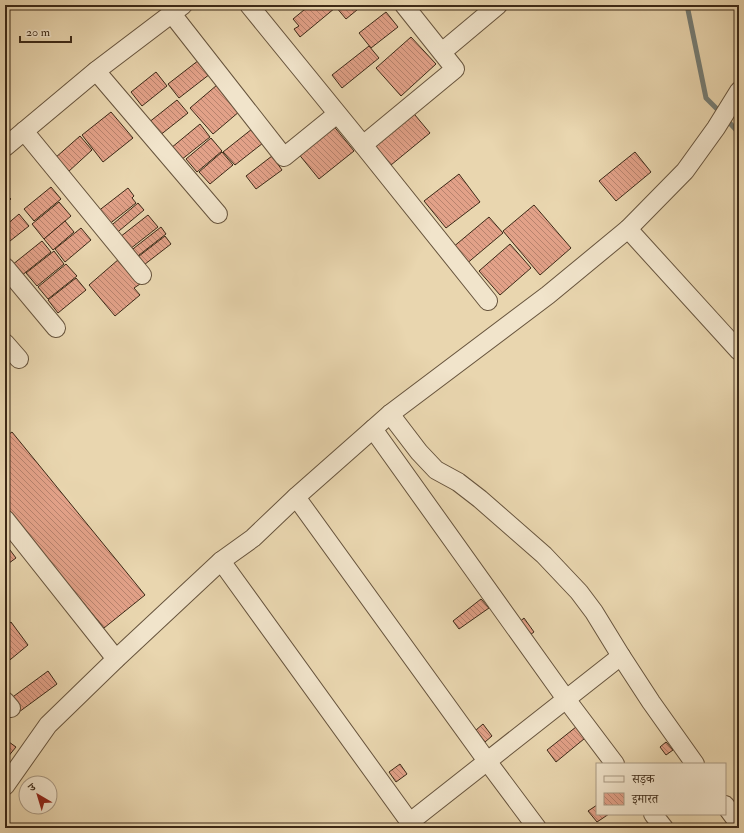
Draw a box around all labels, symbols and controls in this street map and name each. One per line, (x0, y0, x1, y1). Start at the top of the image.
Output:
scale bar (20, 18, 71, 44)
text: 20 m (26, 25, 51, 40)
legend (596, 763, 726, 815)
text: सड़क (631, 772, 656, 787)
north arrow (18, 775, 58, 815)
text: उ (25, 780, 39, 795)
text: इमारत (631, 792, 659, 807)

